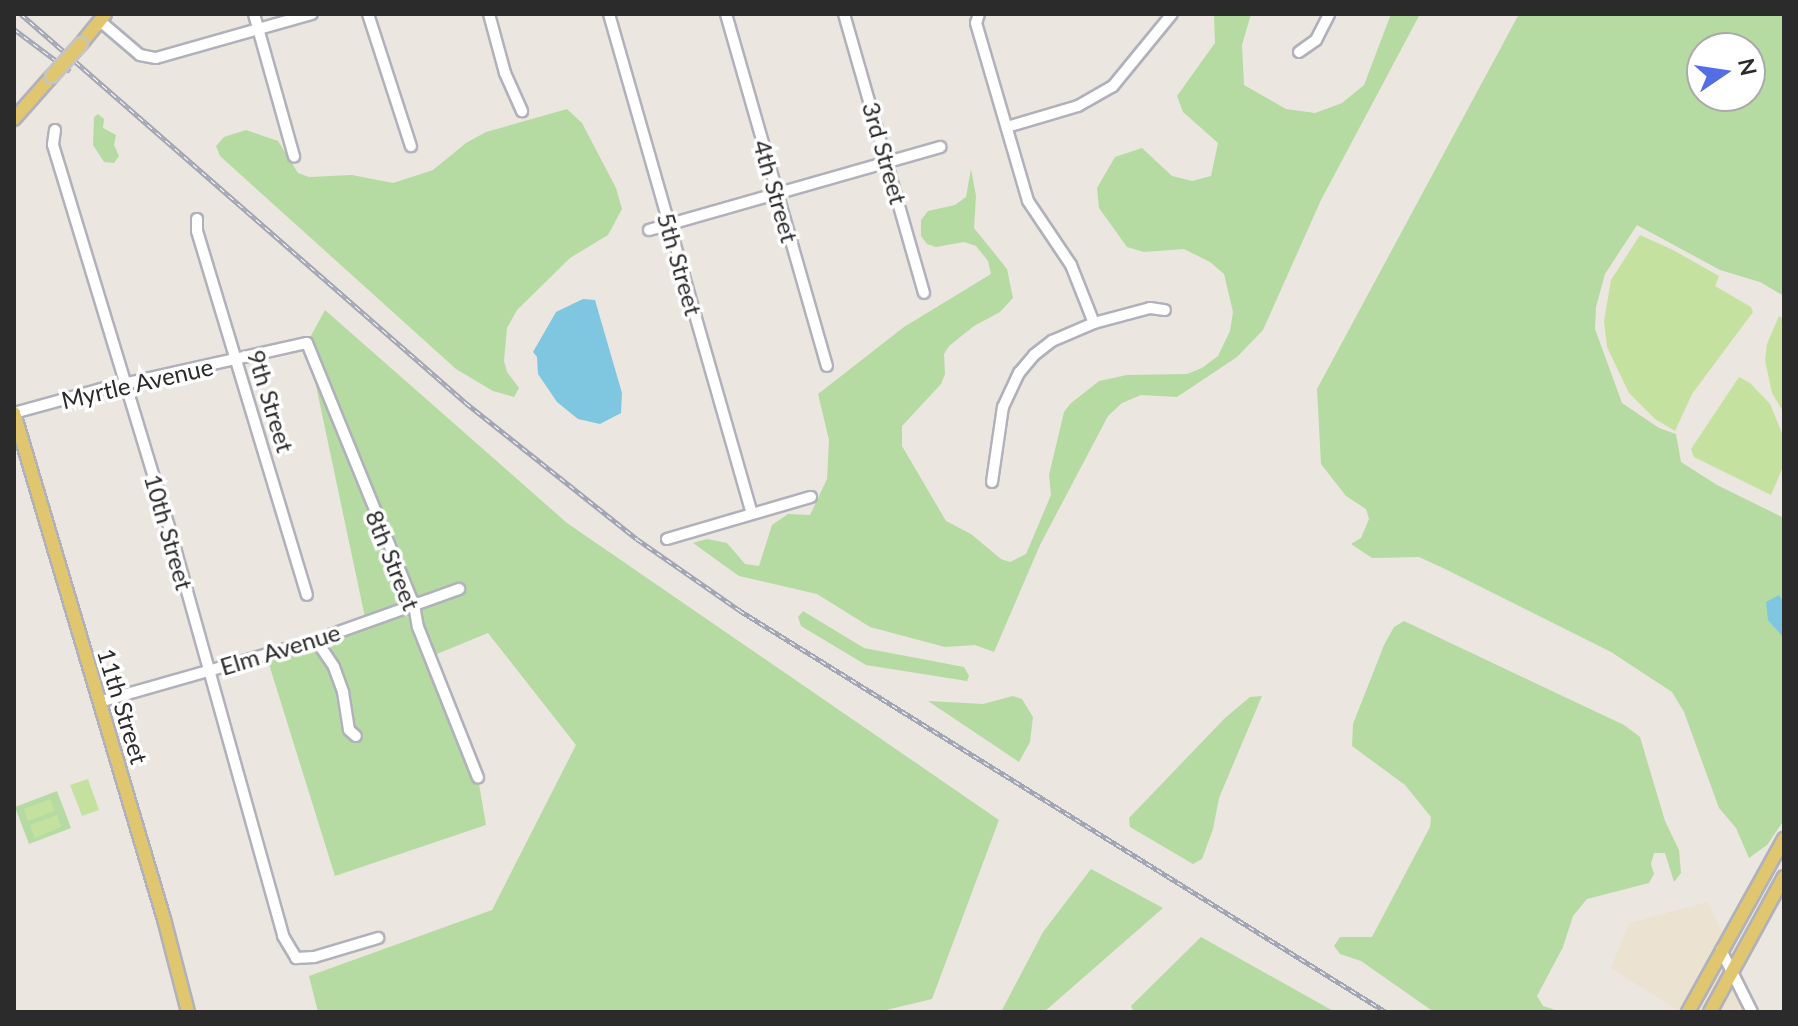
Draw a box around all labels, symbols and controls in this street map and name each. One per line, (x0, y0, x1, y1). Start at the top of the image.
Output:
north arrow (1686, 32, 1766, 112)
text: N (1733, 56, 1763, 78)
street label: 3rd Street (857, 99, 913, 207)
street label: 4th Street (748, 136, 804, 246)
street label: 5th Street (652, 209, 708, 319)
street label: 9th Street (242, 346, 300, 456)
street label: Myrtle Avenue (58, 351, 216, 415)
street label: 10th Street (139, 471, 199, 593)
street label: 8th Street (360, 506, 426, 614)
street label: Elm Avenue (216, 617, 344, 681)
street label: 11th Street (92, 645, 154, 767)

